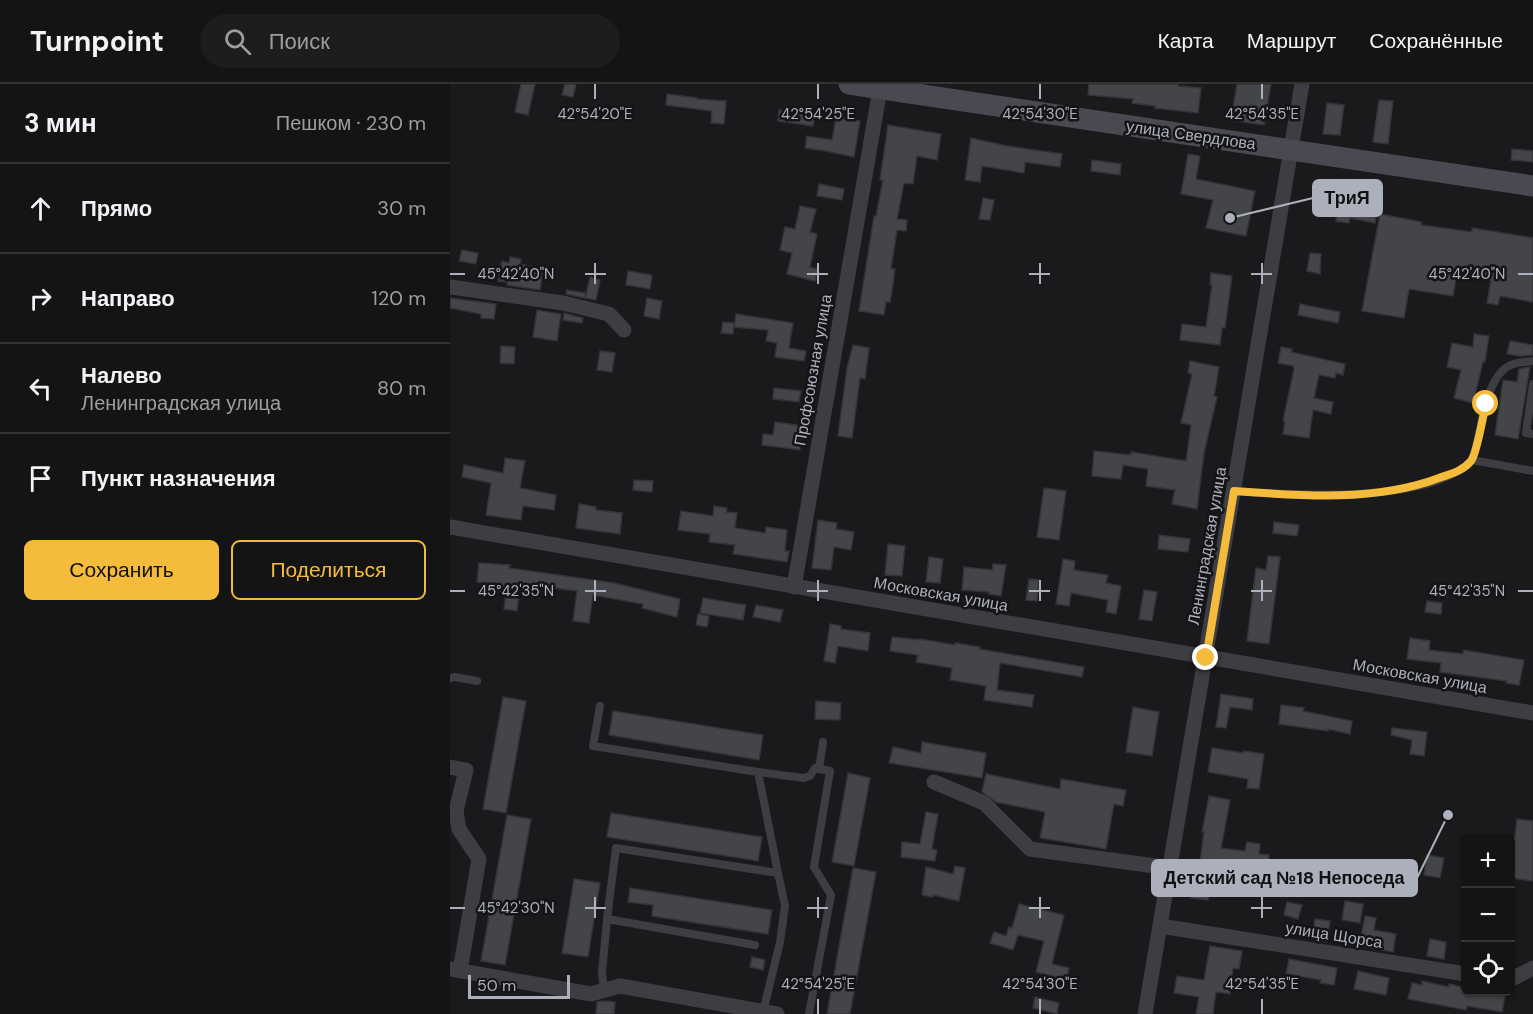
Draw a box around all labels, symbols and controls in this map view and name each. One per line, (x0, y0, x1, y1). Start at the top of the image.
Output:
search box (200, 14, 620, 68)
text: Turnpoint (30, 23, 164, 60)
icon: search (221, 25, 254, 58)
text: Поиск (269, 27, 330, 56)
text: Карта (1158, 27, 1214, 55)
text: Маршрут (1247, 27, 1336, 55)
text: Сохранённые (1369, 27, 1503, 55)
text: 42°54'20"E (557, 104, 633, 124)
text: 42°54'25"E (781, 104, 855, 124)
text: 42°54'30"E (1002, 104, 1078, 124)
text: 42°54'35"E (1225, 104, 1299, 124)
text: 3 мин (24, 106, 97, 140)
text: Пешком · 230 m (276, 110, 426, 136)
street label: улица Свердлова (1125, 116, 1257, 154)
callout: ТриЯ (1313, 180, 1382, 216)
text: ТриЯ (1324, 186, 1370, 210)
icon: ahead (24, 192, 57, 225)
text: Прямо (81, 194, 152, 223)
text: 30 m (377, 195, 426, 221)
text: 45°42'40"N (478, 264, 554, 284)
text: 45°42'40"N (1429, 264, 1505, 284)
icon: right (24, 282, 57, 315)
text: Направо (81, 284, 175, 313)
text: 120 m (372, 285, 426, 311)
street label: Профсоюзная улица (789, 292, 837, 447)
text: Налево (81, 361, 162, 390)
icon: left (24, 372, 57, 405)
text: 80 m (377, 375, 426, 401)
text: Ленинградская улица (81, 390, 281, 416)
route start (1472, 390, 1498, 416)
icon: arrive (24, 462, 57, 495)
text: Пункт назначения (81, 464, 276, 493)
street label: Ленинградская улица (1183, 465, 1231, 627)
button: Сохранить (24, 540, 219, 600)
button: Поделиться (231, 540, 426, 600)
street label: Московская улица (872, 572, 1010, 616)
text: 45°42'35"N (478, 581, 554, 601)
text: 45°42'35"N (1429, 581, 1505, 601)
route end (1192, 644, 1218, 670)
street label: Московская улица (1351, 654, 1489, 698)
map controls (1461, 834, 1515, 996)
button: + (1461, 834, 1515, 888)
callout: Детский сад №18 Непоседа (1152, 860, 1417, 896)
text: Детский сад №18 Непоседа (1163, 866, 1405, 890)
button: − (1461, 888, 1515, 942)
text: 45°42'30"N (477, 898, 555, 918)
street label: улица Щорса (1284, 917, 1384, 953)
button: locate (1461, 942, 1515, 996)
scale bar (468, 972, 570, 1000)
text: 42°54'25"E (781, 974, 855, 994)
text: 42°54'30"E (1002, 974, 1078, 994)
text: 42°54'35"E (1225, 974, 1299, 994)
text: 50 m (477, 975, 516, 996)

